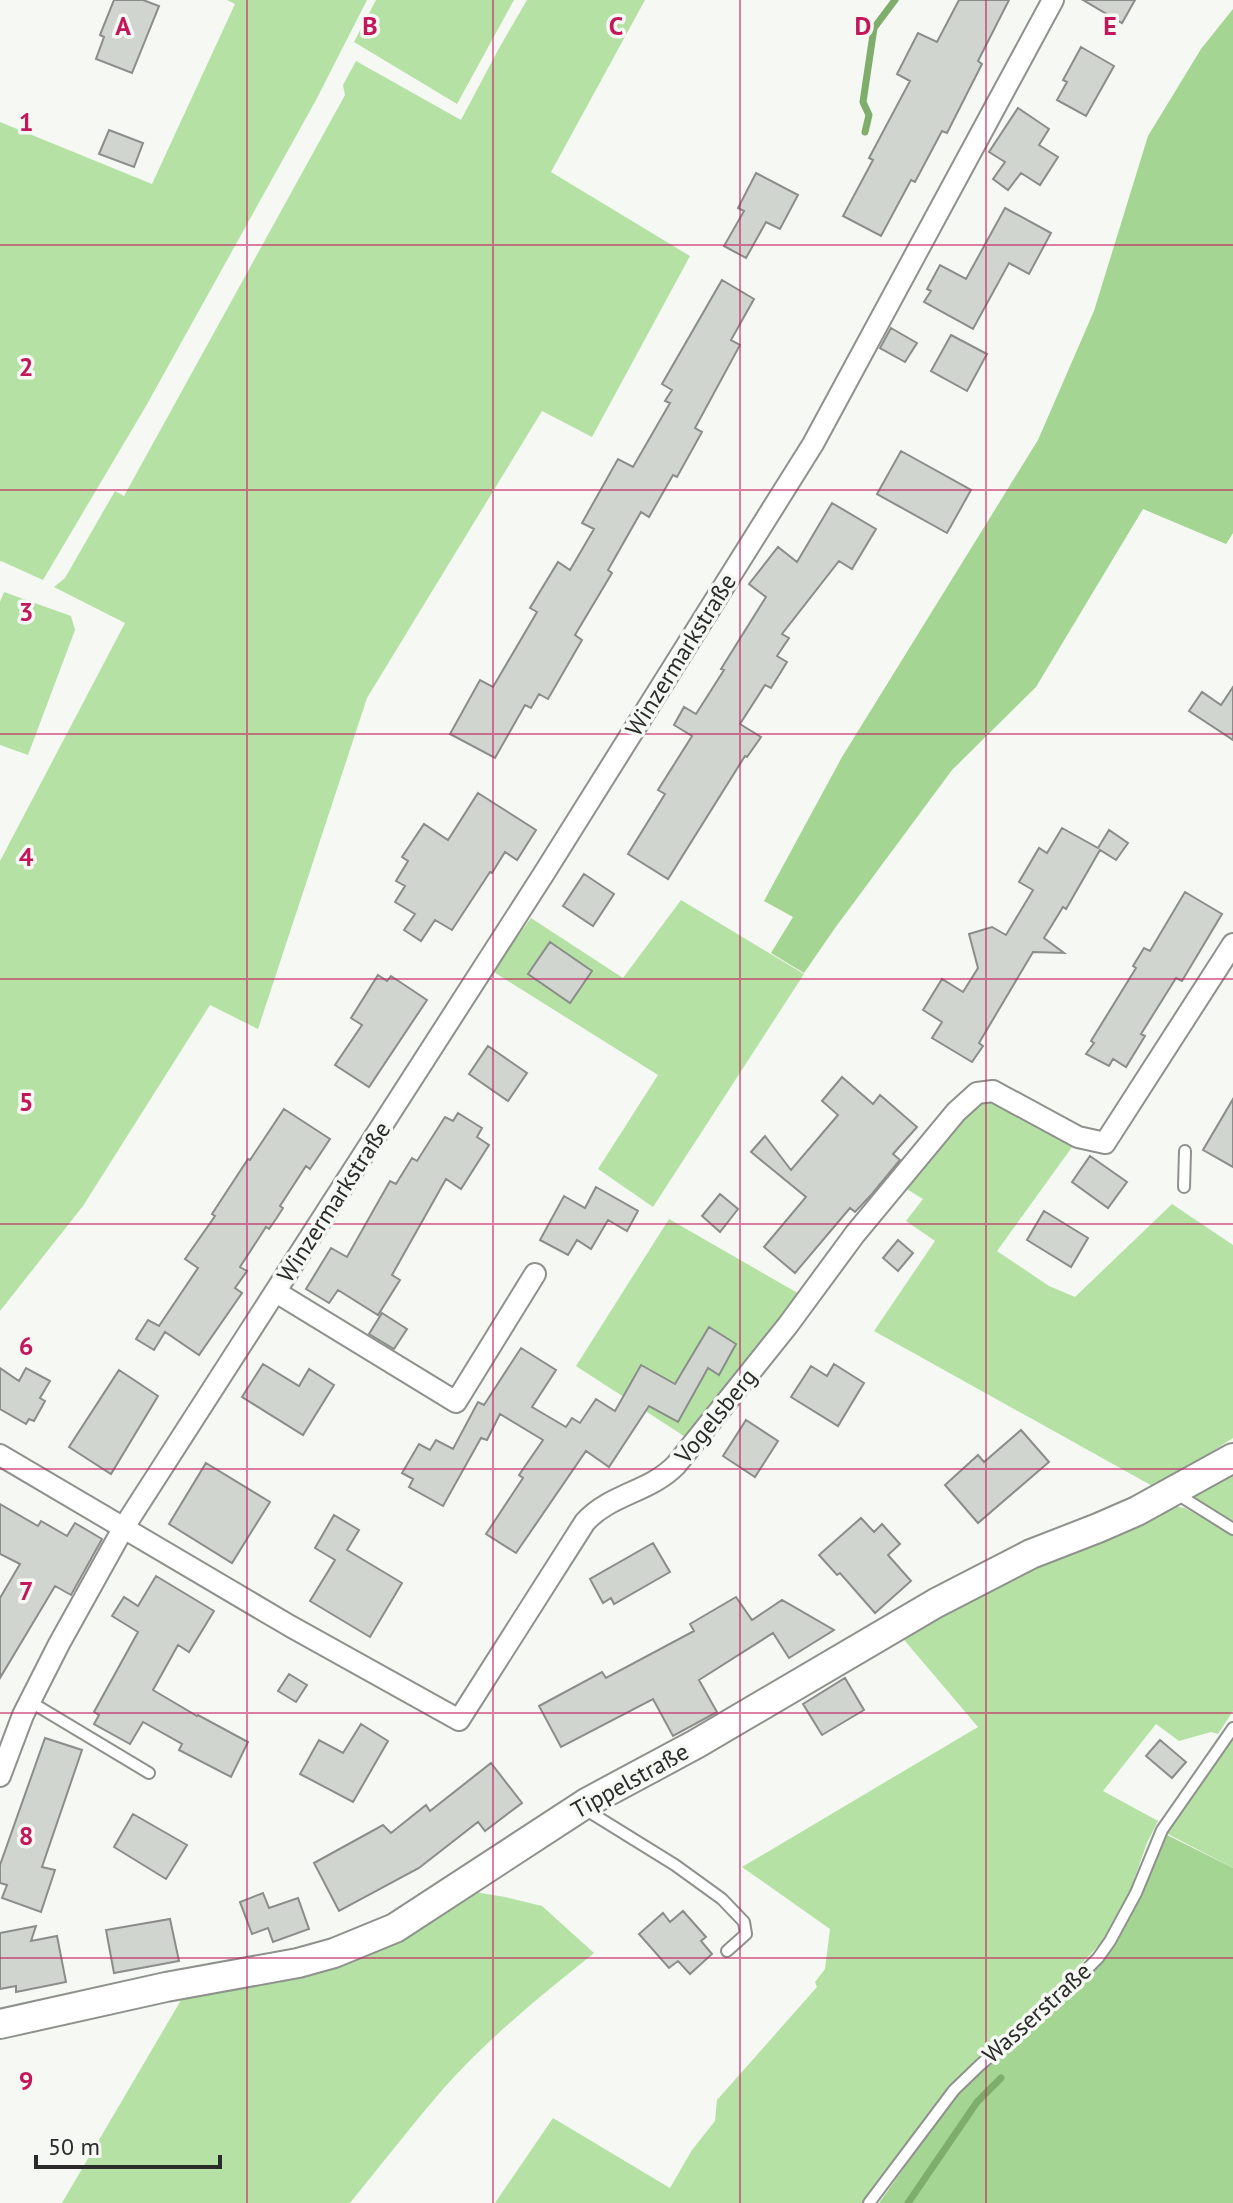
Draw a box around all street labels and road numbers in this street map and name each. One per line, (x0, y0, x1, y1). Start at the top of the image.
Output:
street label: Winzermarkstraße (618, 568, 743, 742)
street label: Winzermarkstraße (270, 1115, 397, 1288)
street label: Vogelsberg (667, 1362, 763, 1470)
street label: Tippelstraße (566, 1736, 694, 1826)
street label: Wasserstraße (976, 1956, 1098, 2070)

